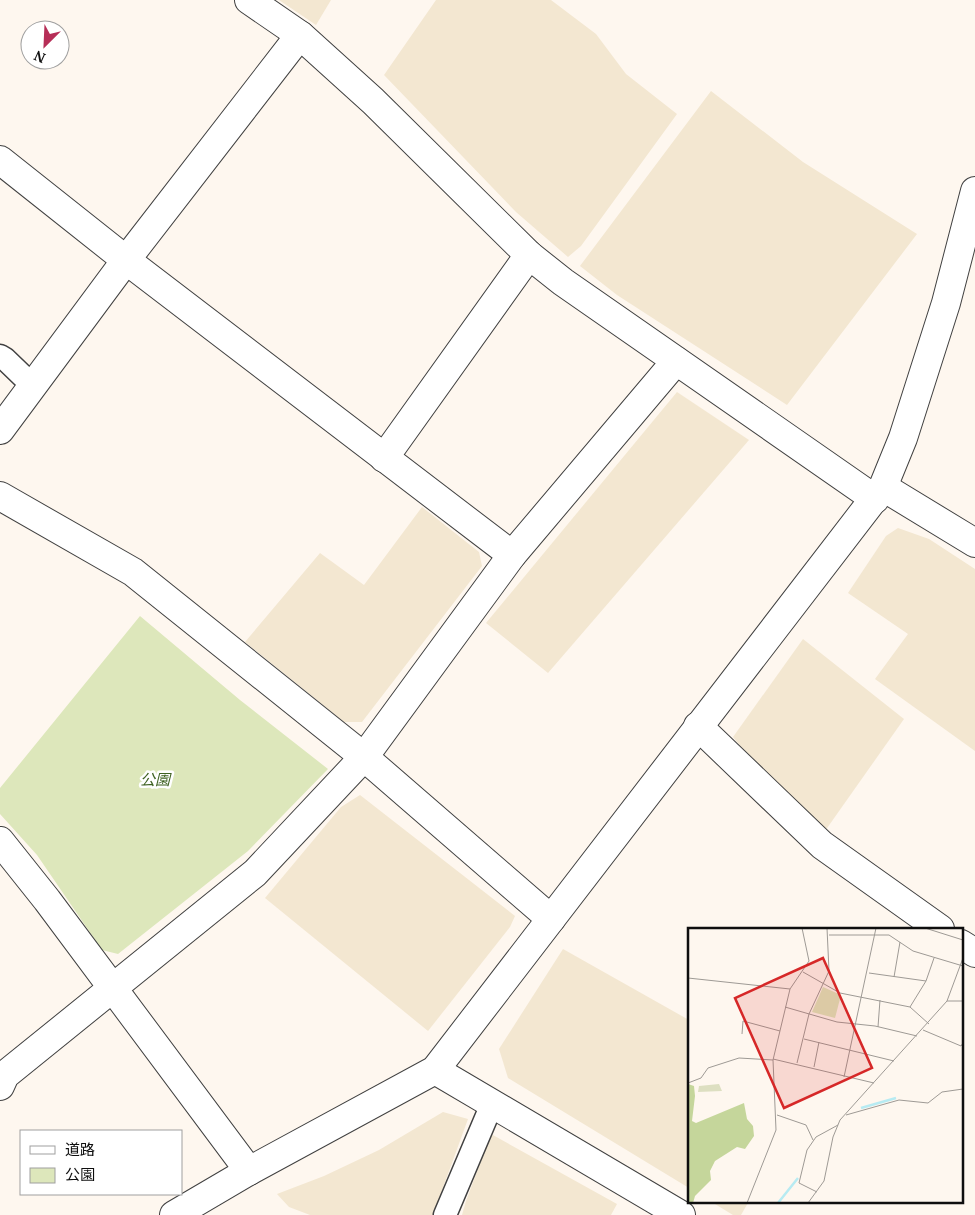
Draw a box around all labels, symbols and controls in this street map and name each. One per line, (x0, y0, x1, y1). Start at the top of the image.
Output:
north arrow (20, 20, 70, 70)
text: N (30, 46, 48, 68)
park label: 公園 (140, 769, 172, 789)
inset map (688, 928, 962, 1202)
legend (20, 1130, 182, 1195)
text: 道路 (65, 1139, 95, 1159)
text: 公園 (65, 1164, 95, 1184)

